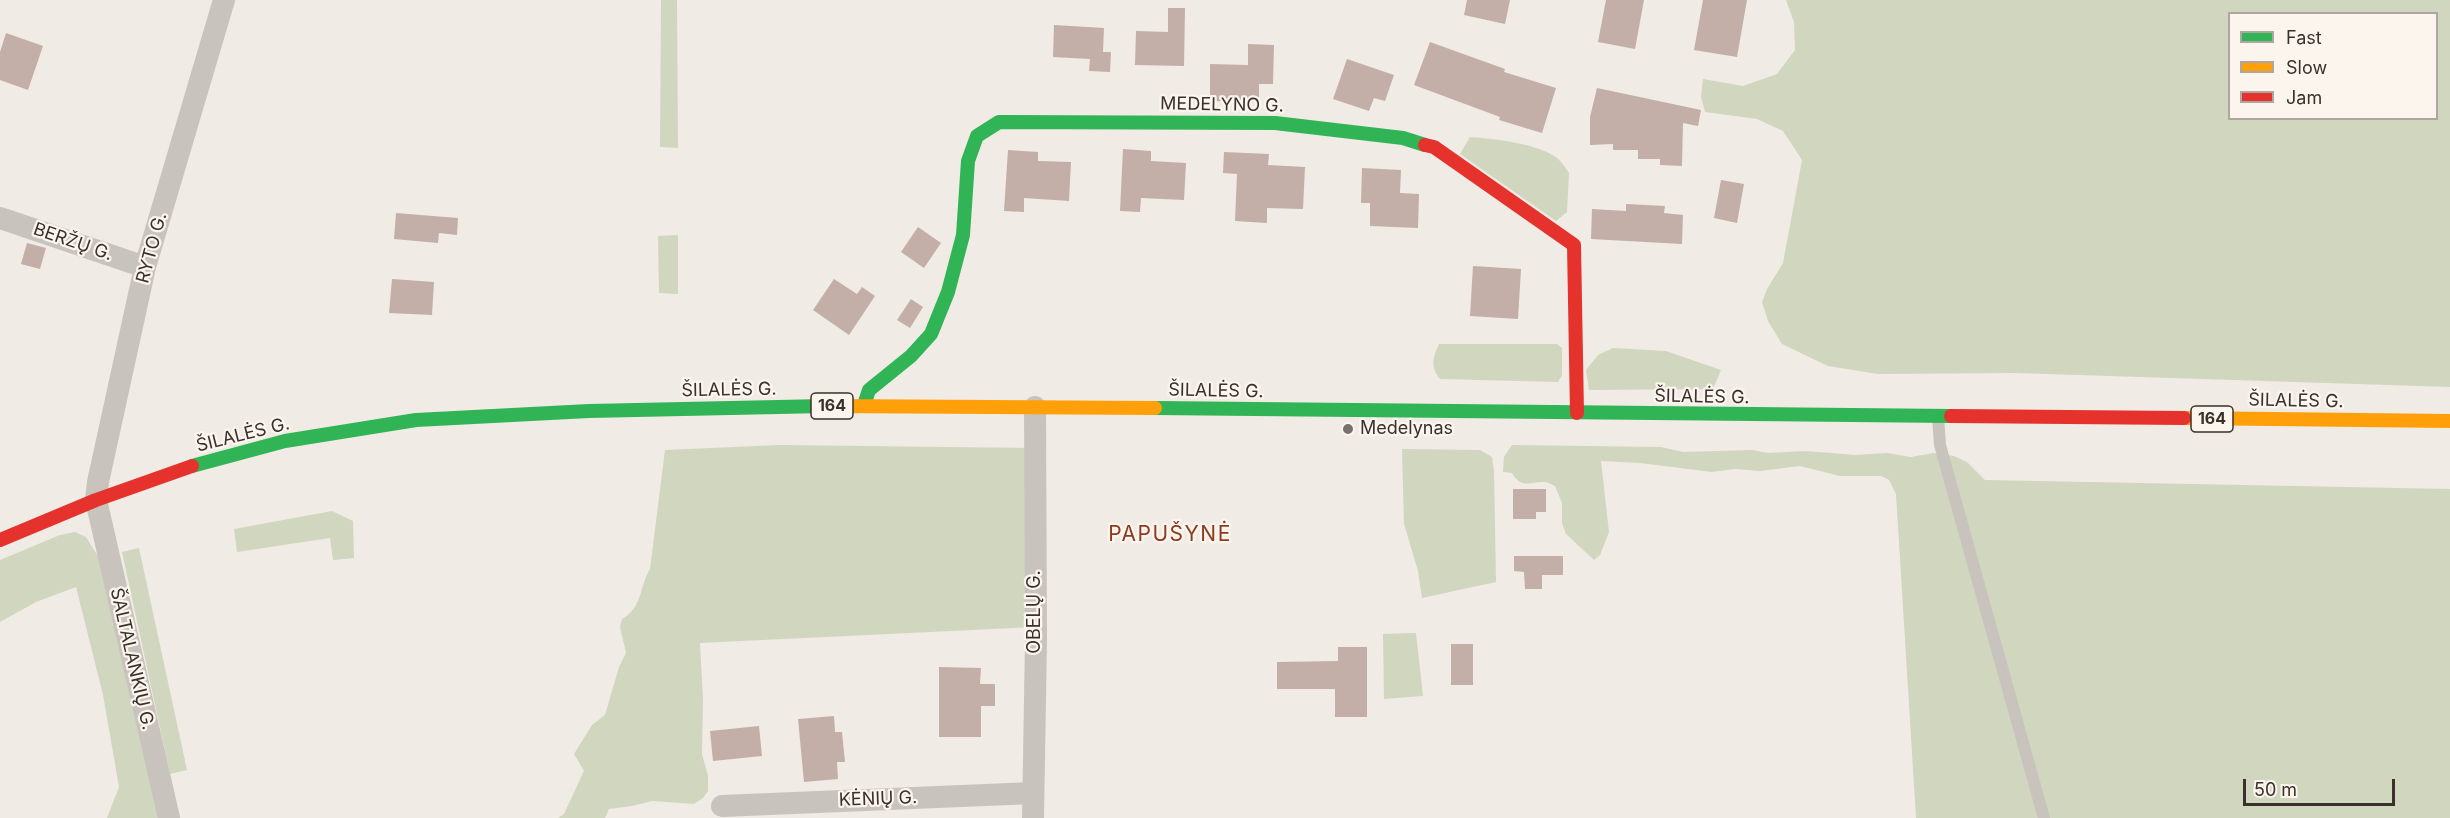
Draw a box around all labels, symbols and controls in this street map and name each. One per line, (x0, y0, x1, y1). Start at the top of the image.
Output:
legend (2228, 12, 2438, 120)
text: Fast (2286, 27, 2322, 48)
text: Slow (2286, 57, 2327, 78)
text: Jam (2286, 87, 2322, 108)
street label: MEDELYNO G. (1160, 93, 1284, 117)
street label: RYTO G. (132, 210, 172, 286)
street label: BERŽŲ G. (30, 218, 116, 266)
street label: ŠILALĖS G. (681, 378, 777, 402)
street label: ŠILALĖS G. (1168, 379, 1264, 403)
street label: ŠILALĖS G. (1654, 385, 1750, 409)
street label: ŠILALĖS G. (2248, 389, 2344, 413)
road number: 164 (811, 393, 853, 419)
road number: 164 (2191, 406, 2233, 432)
street label: ŠILALĖS G. (194, 413, 292, 457)
place label: Medelynas (1360, 418, 1453, 440)
marker: Medelynas (1341, 422, 1355, 436)
district label: PAPUŠYNĖ (1108, 522, 1232, 548)
street label: OBELŲ G. (1024, 570, 1046, 654)
street label: ŠALTALANKIŲ G. (105, 586, 159, 732)
scale bar (2246, 767, 2398, 805)
text: 50 m (2254, 779, 2297, 800)
street label: KĖNIŲ G. (838, 787, 918, 811)

